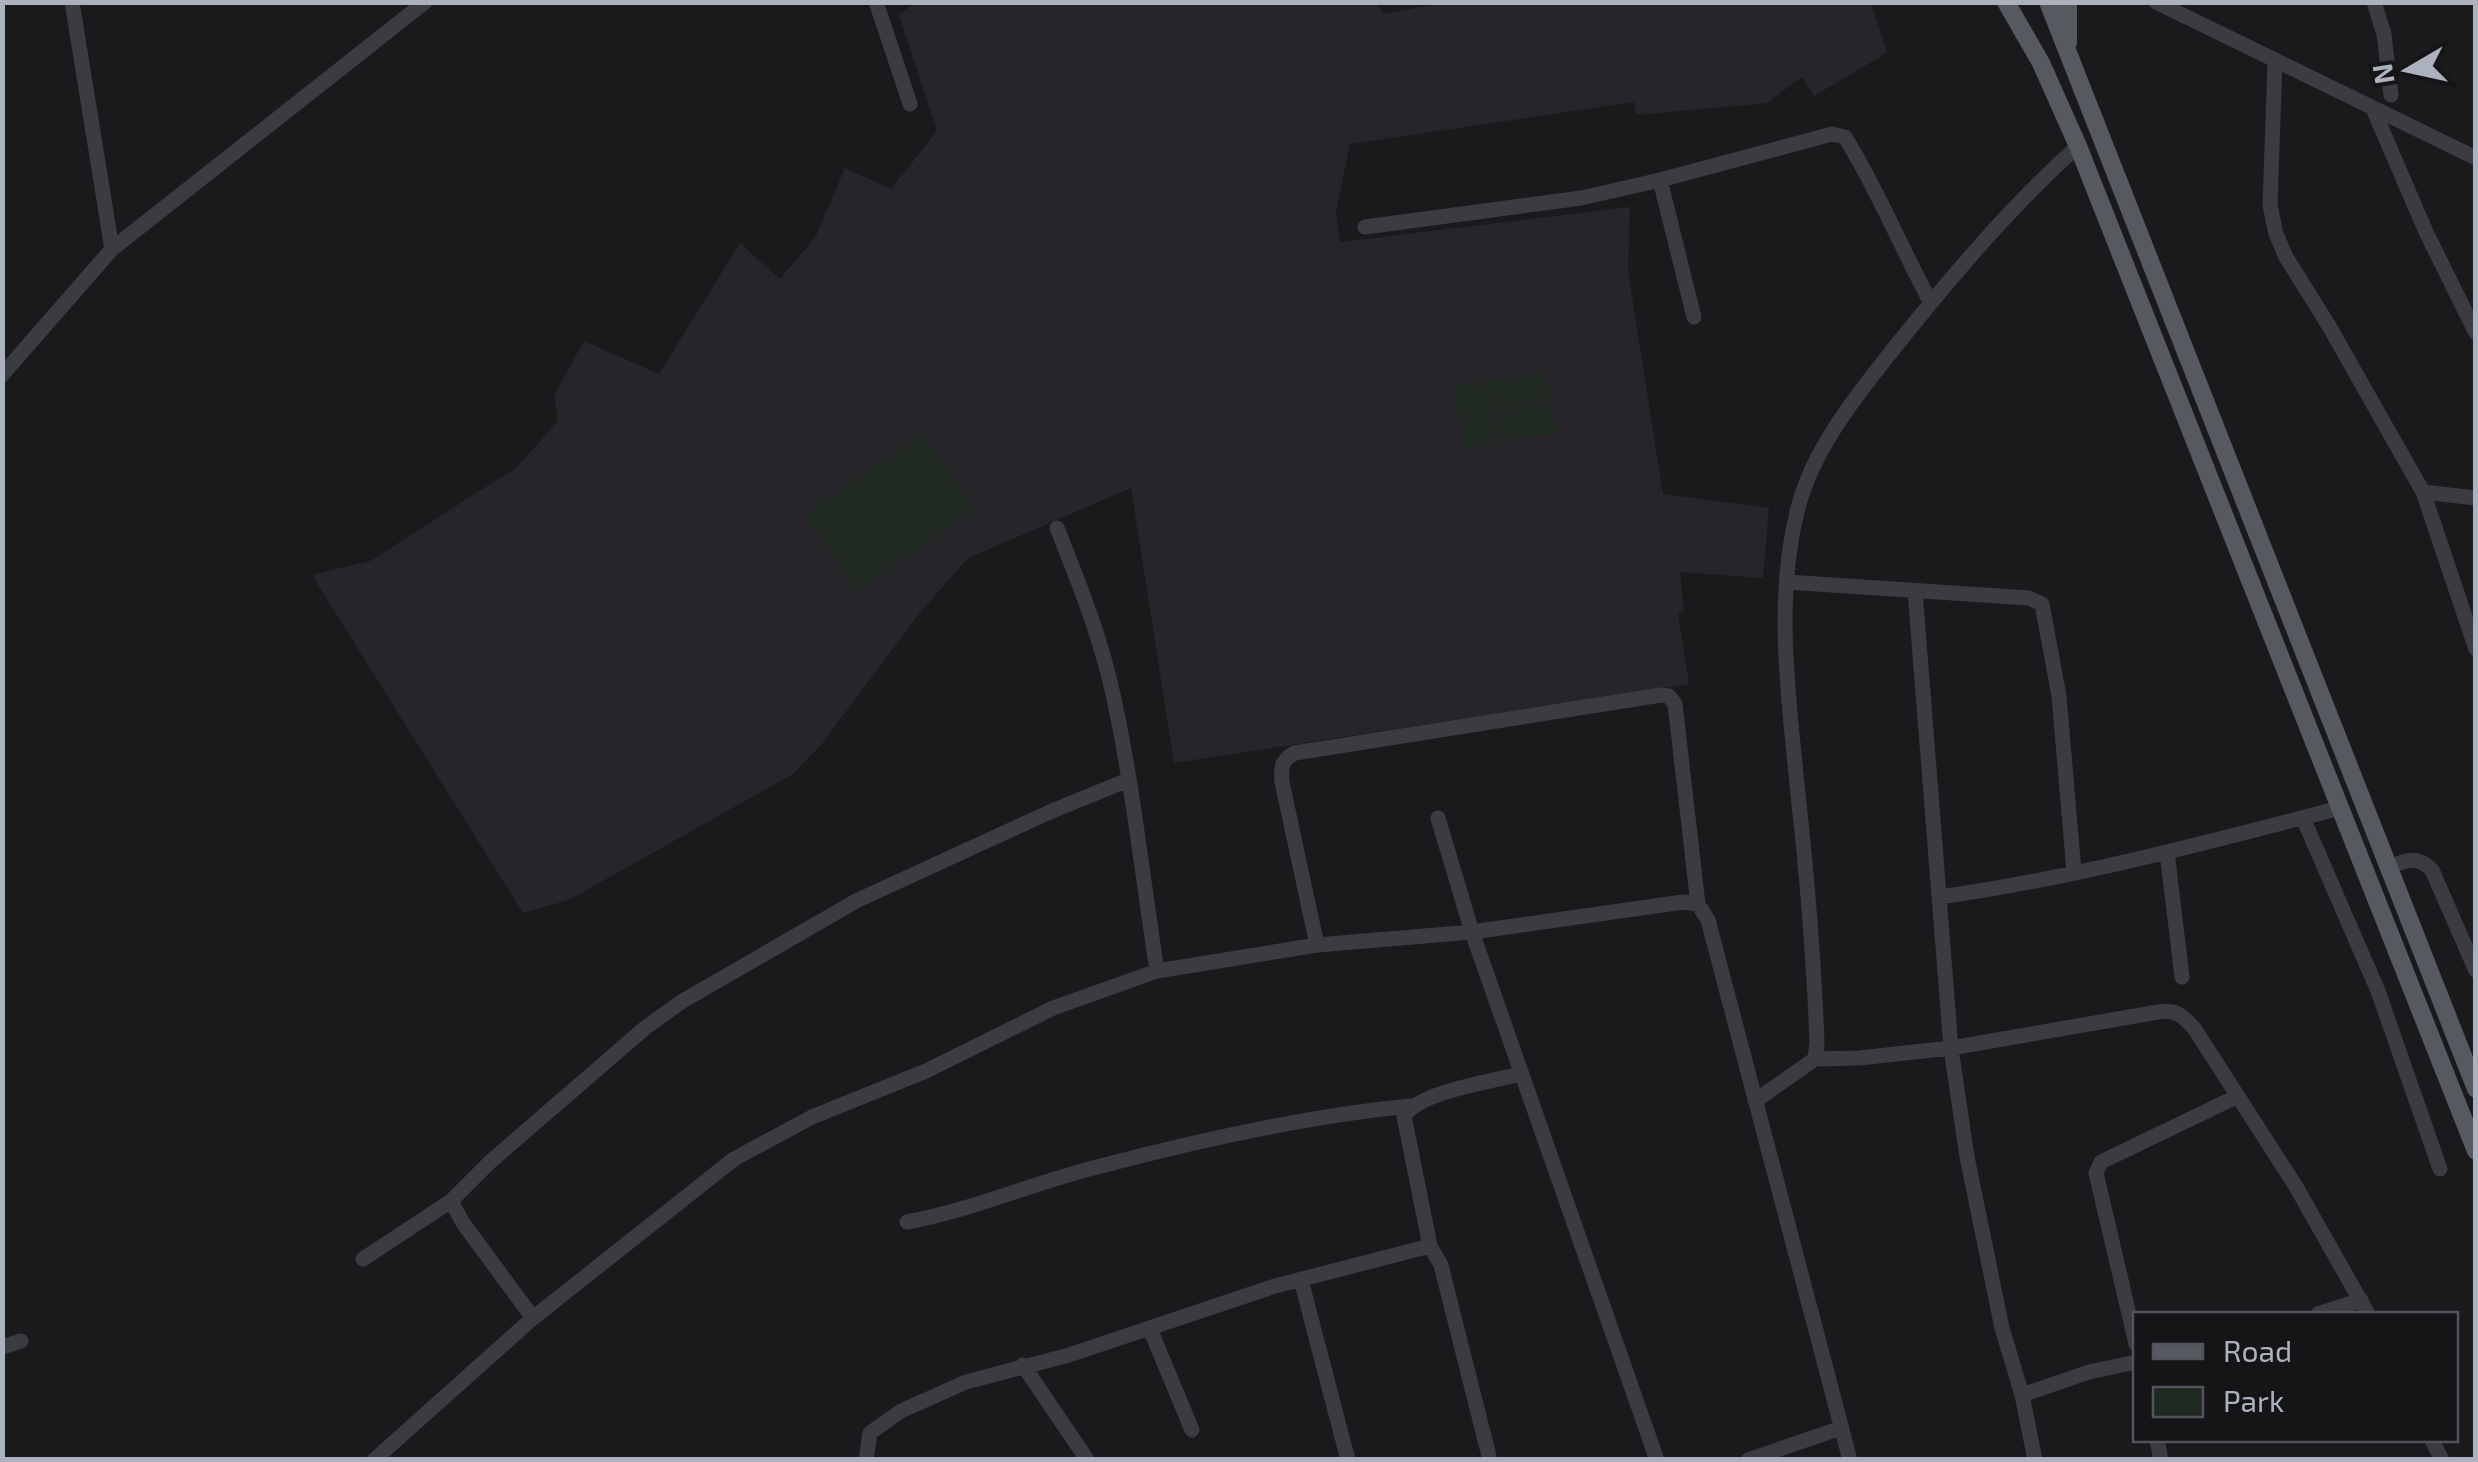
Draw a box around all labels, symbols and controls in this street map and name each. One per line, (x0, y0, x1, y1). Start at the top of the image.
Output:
north arrow (2358, 20, 2458, 120)
text: N (2364, 61, 2401, 87)
legend (2133, 1312, 2458, 1442)
text: Road (2223, 1332, 2292, 1368)
text: Park (2223, 1382, 2284, 1418)

